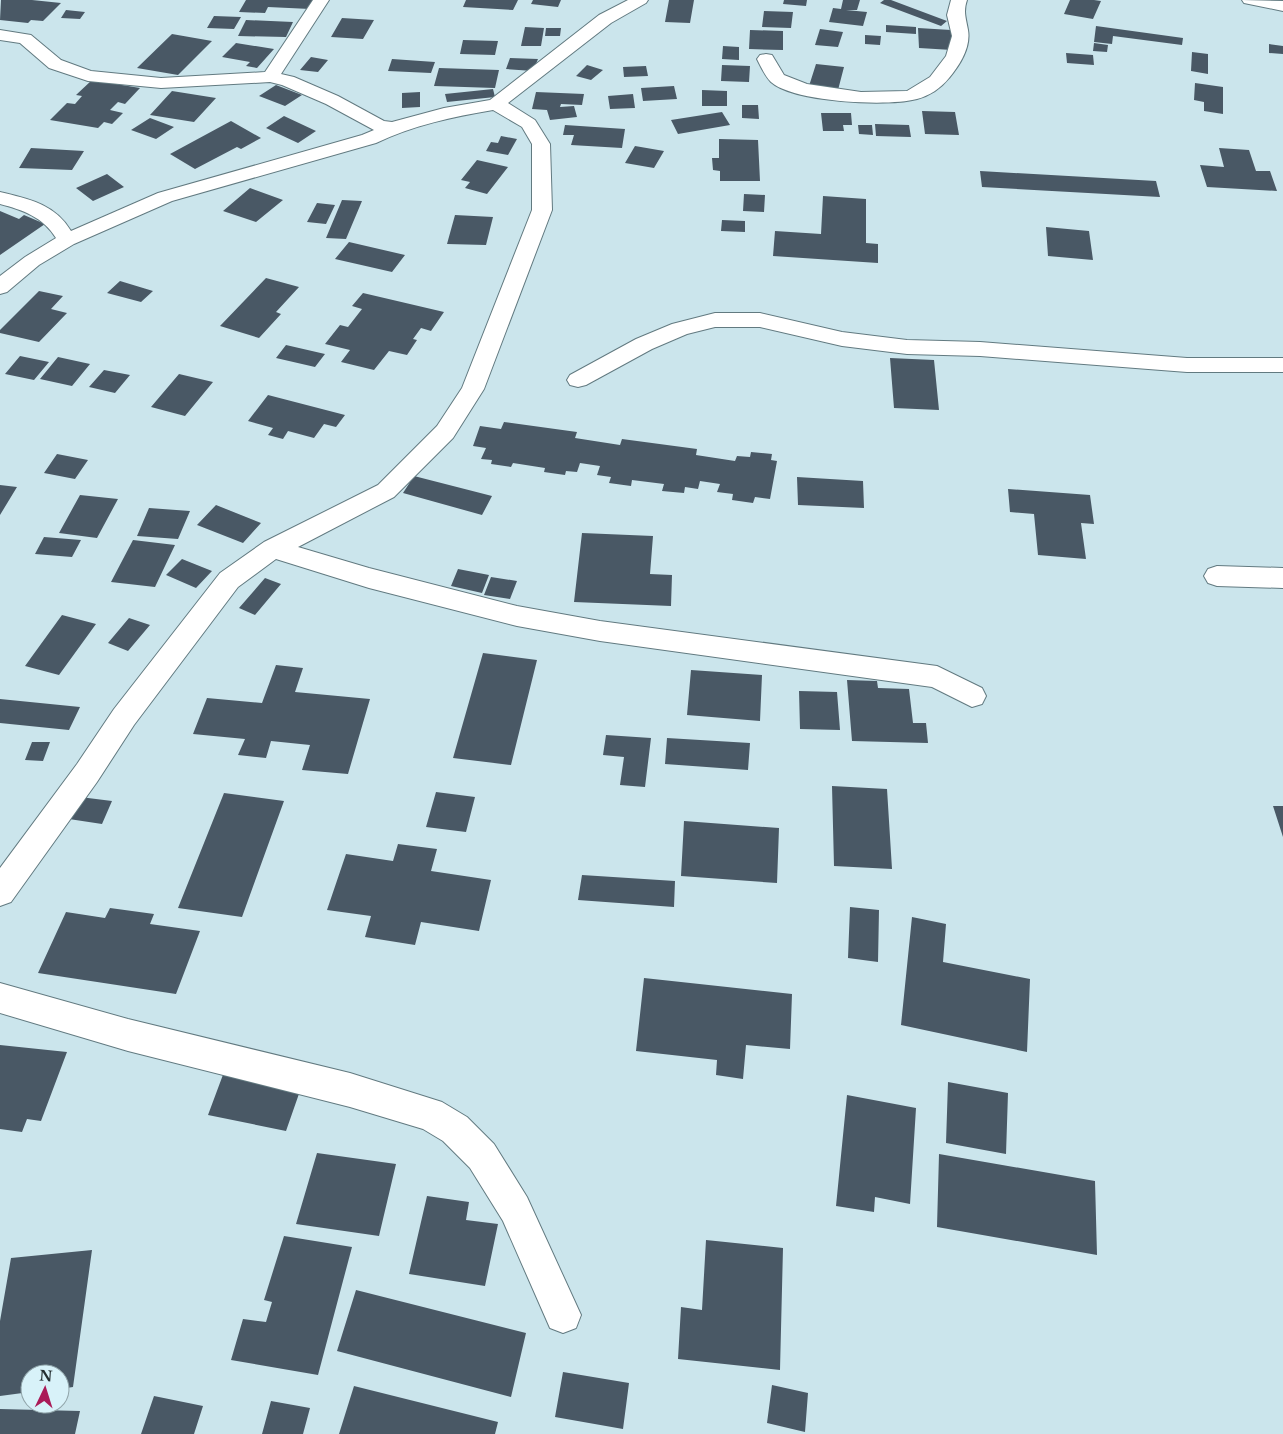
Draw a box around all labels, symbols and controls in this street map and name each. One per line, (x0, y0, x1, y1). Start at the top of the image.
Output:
north arrow (20, 1364, 70, 1414)
text: N (39, 1367, 53, 1385)

